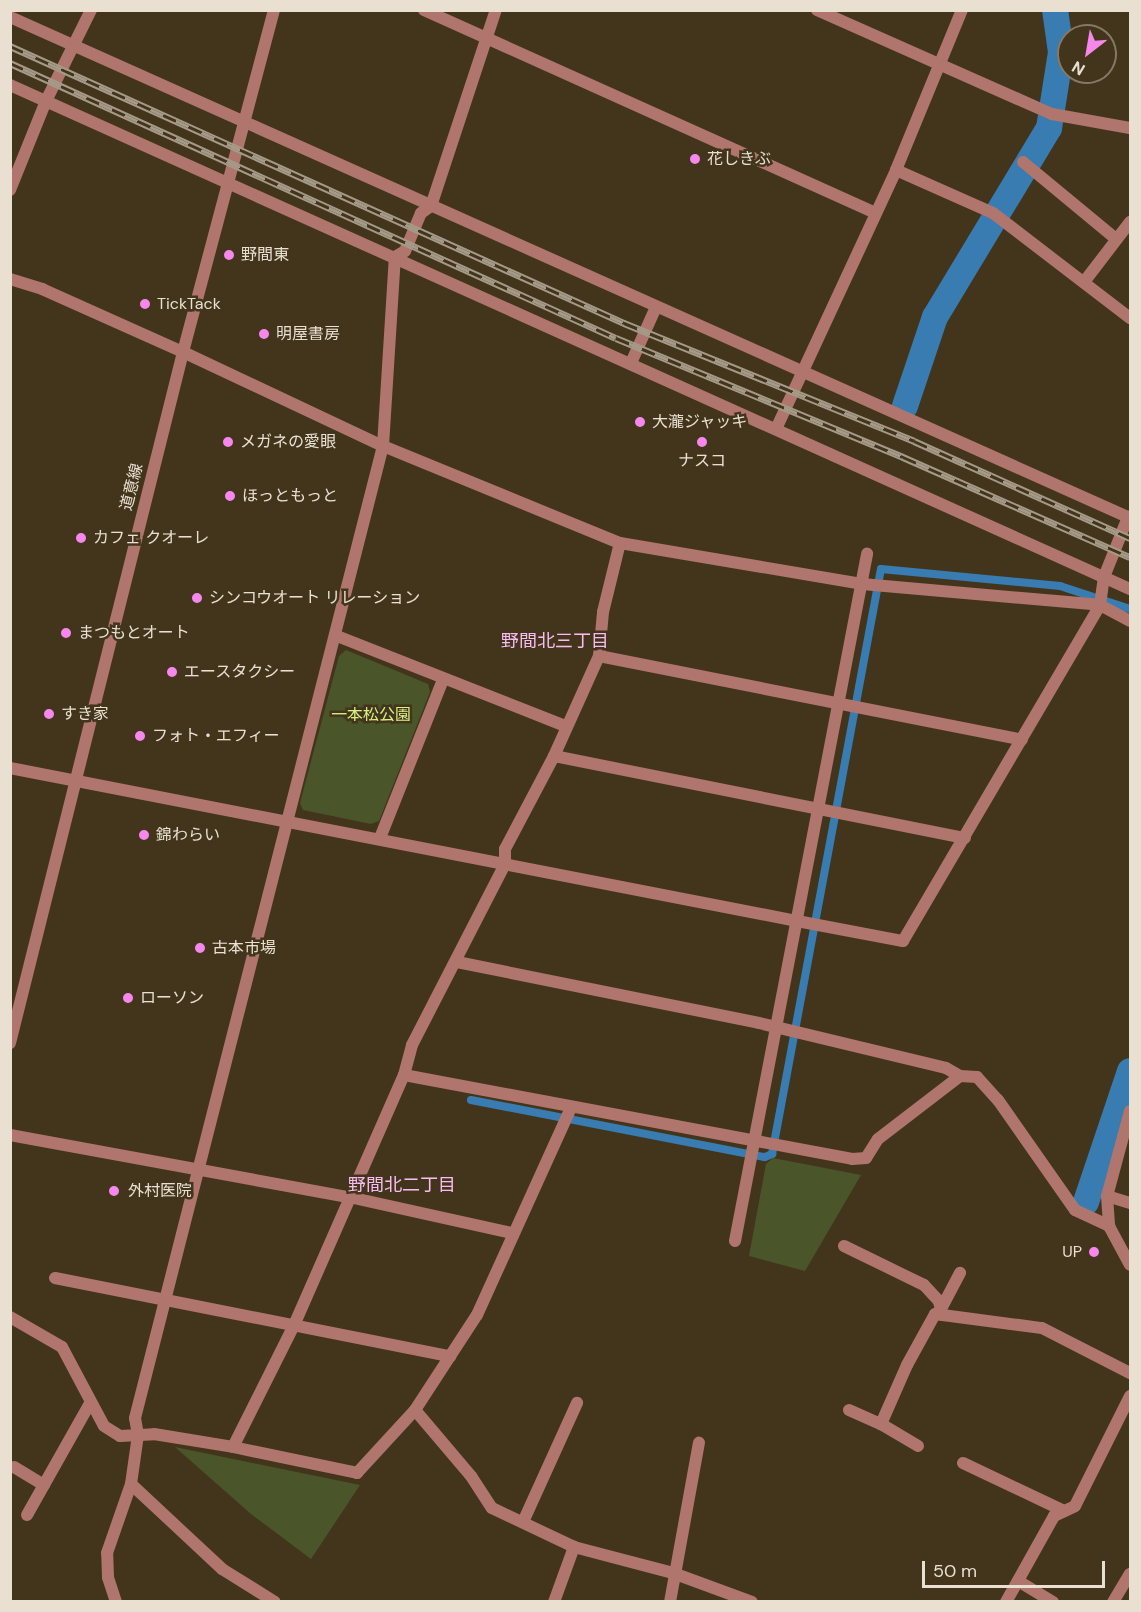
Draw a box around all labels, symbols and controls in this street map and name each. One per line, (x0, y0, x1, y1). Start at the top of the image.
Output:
north arrow (1057, 24, 1117, 84)
text: N (1068, 56, 1089, 80)
place label: 花しきぶ (707, 149, 771, 169)
marker: 花しきぶ (688, 152, 702, 166)
place label: 野間東 (241, 245, 289, 265)
marker: 野間東 (222, 248, 236, 262)
place label: TickTack (157, 294, 221, 314)
marker: TickTack (138, 297, 152, 311)
place label: 明屋書房 (276, 324, 340, 344)
marker: 明屋書房 (257, 327, 271, 341)
place label: 大瀧ジャッキ (652, 412, 748, 432)
marker: 大瀧ジャッキ (633, 415, 647, 429)
place label: メガネの愛眼 (240, 432, 336, 452)
marker: メガネの愛眼 (221, 435, 235, 449)
marker: ナスコ (695, 435, 709, 449)
place label: ナスコ (678, 451, 726, 471)
street label: 道意線 (117, 461, 147, 513)
place label: ほっともっと (242, 486, 338, 506)
marker: ほっともっと (223, 489, 237, 503)
place label: カフェ クオーレ (93, 528, 209, 548)
marker: カフェ クオーレ (74, 531, 88, 545)
place label: シンコウオート リレーション (209, 588, 421, 608)
marker: シンコウオート リレーション (190, 591, 204, 605)
place label: まつもとオート (78, 623, 190, 643)
marker: まつもとオート (59, 626, 73, 640)
district label: 野間北三丁目 (501, 630, 609, 652)
place label: エースタクシー (184, 662, 296, 682)
marker: エースタクシー (165, 665, 179, 679)
place label: すき家 (61, 704, 109, 724)
park label: 一本松公園 (331, 705, 411, 725)
marker: すき家 (42, 707, 56, 721)
place label: フォト・エフィー (152, 726, 280, 746)
marker: フォト・エフィー (133, 729, 147, 743)
place label: 錦わらい (156, 825, 220, 845)
marker: 錦わらい (137, 828, 151, 842)
place label: 古本市場 (212, 938, 276, 958)
marker: 古本市場 (193, 941, 207, 955)
place label: ローソン (140, 988, 204, 1008)
marker: ローソン (121, 991, 135, 1005)
district label: 野間北二丁目 (348, 1174, 456, 1196)
place label: 外村医院 (128, 1181, 192, 1201)
marker: 外村医院 (105, 1182, 123, 1200)
place label: UP (1062, 1242, 1082, 1262)
marker: UP (1087, 1245, 1101, 1259)
scale bar (925, 1549, 1108, 1587)
text: 50 m (933, 1559, 977, 1583)

